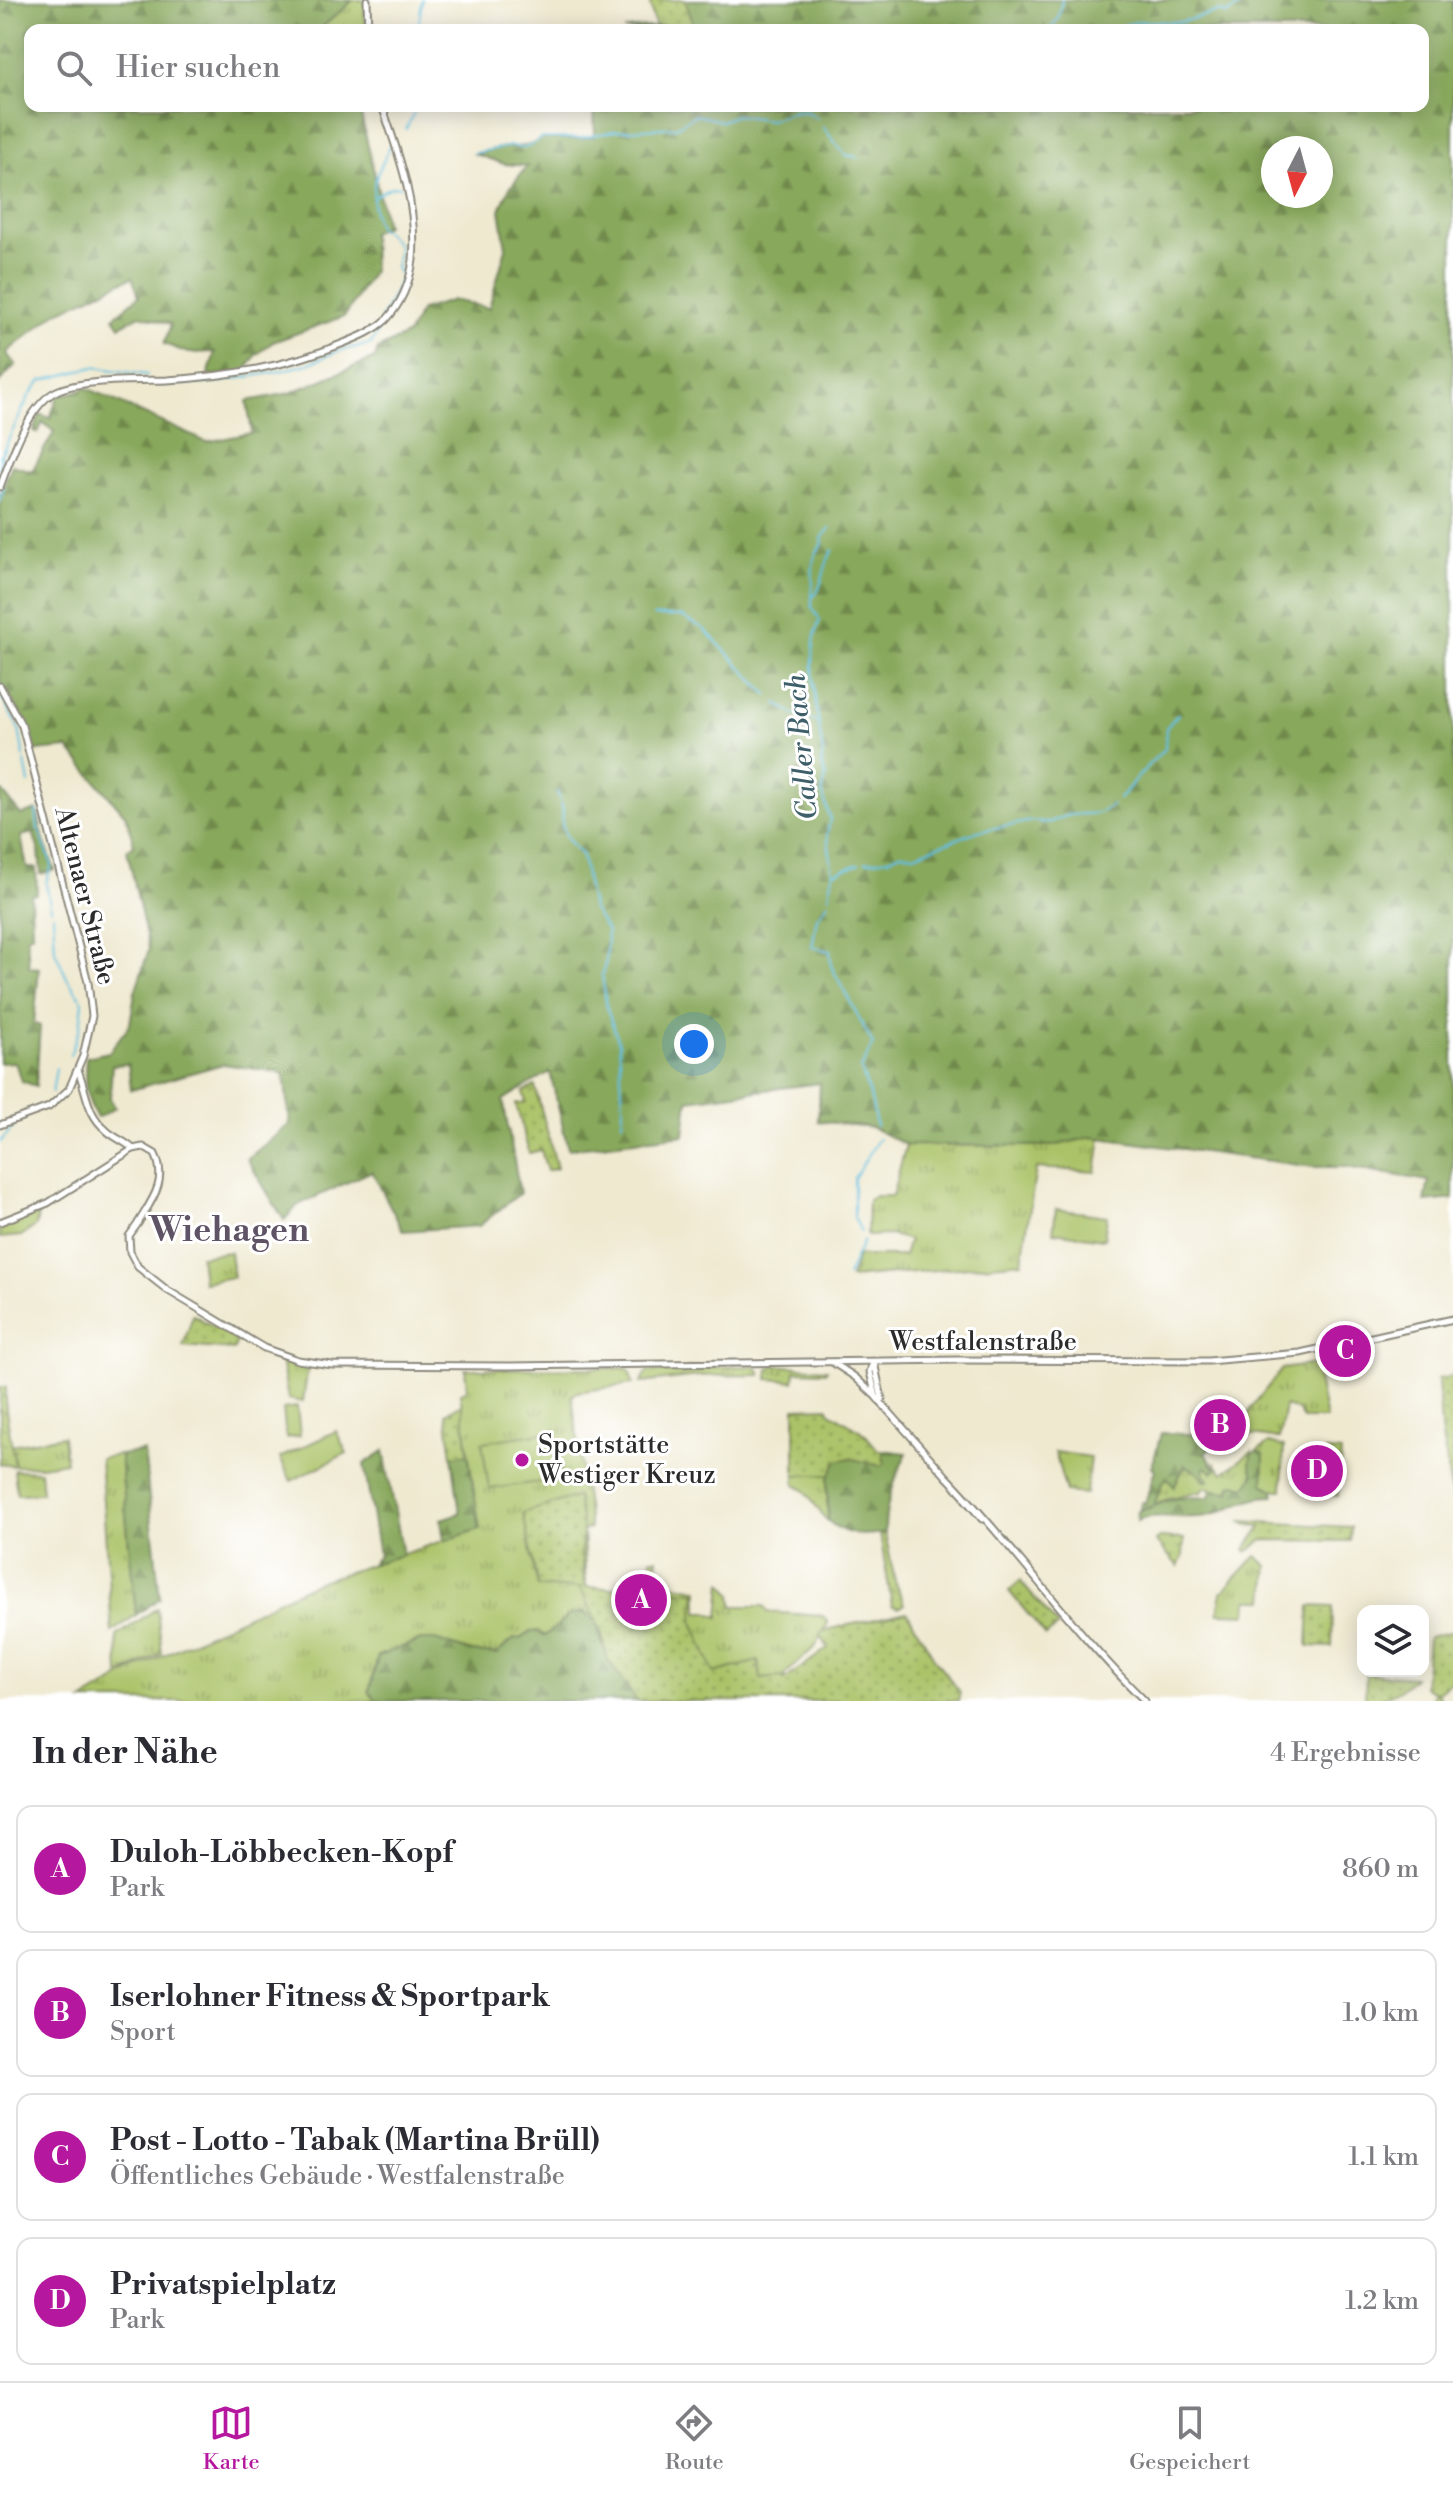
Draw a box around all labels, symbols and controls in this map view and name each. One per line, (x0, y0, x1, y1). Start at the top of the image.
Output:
search box (24, 24, 1429, 112)
icon: search (52, 46, 96, 90)
text: Hier suchen (116, 49, 280, 87)
north arrow (1261, 136, 1333, 208)
water label: Caller Bach (778, 672, 826, 821)
street label: Altenaer Straße (47, 803, 123, 988)
your location (674, 1024, 714, 1064)
district label: Wiehagen (148, 1210, 309, 1252)
pin: C (1319, 1321, 1371, 1381)
street label: Westfalenstraße (888, 1326, 1077, 1358)
pin: B (1194, 1395, 1246, 1455)
place label: Sportstätte Westiger Kreuz (537, 1429, 716, 1491)
pin: D (1291, 1441, 1343, 1501)
marker: Sportstätte Westiger Kreuz (513, 1451, 531, 1469)
pin: A (615, 1570, 667, 1630)
map controls (1357, 1605, 1429, 1677)
button: layers (1357, 1605, 1429, 1677)
text: In der Nähe (32, 1732, 218, 1774)
text: 4 Ergebnisse (1270, 1737, 1421, 1769)
text: Duloh-Löbbecken-Kopf (110, 1834, 453, 1872)
text: A (51, 1853, 69, 1885)
text: 860 m (1342, 1853, 1419, 1885)
text: Park (110, 1872, 164, 1904)
text: Iserlohner Fitness & Sportpark (110, 1978, 550, 2016)
text: B (50, 1997, 70, 2029)
text: 1.0 km (1343, 1997, 1419, 2029)
text: Sport (110, 2016, 176, 2048)
text: Post - Lotto - Tabak (Martina Brüll) (110, 2122, 600, 2160)
text: C (51, 2141, 69, 2173)
text: 1.1 km (1348, 2141, 1419, 2173)
text: Öffentliches Gebäude · Westfalenstraße (110, 2160, 565, 2192)
text: Privatspielplatz (110, 2266, 336, 2304)
text: D (50, 2285, 70, 2317)
text: 1.2 km (1345, 2285, 1419, 2317)
text: Park (110, 2304, 164, 2336)
tab: Karte (203, 2401, 260, 2476)
tab: Route (665, 2401, 724, 2476)
tab: Gespeichert (1129, 2401, 1250, 2476)

